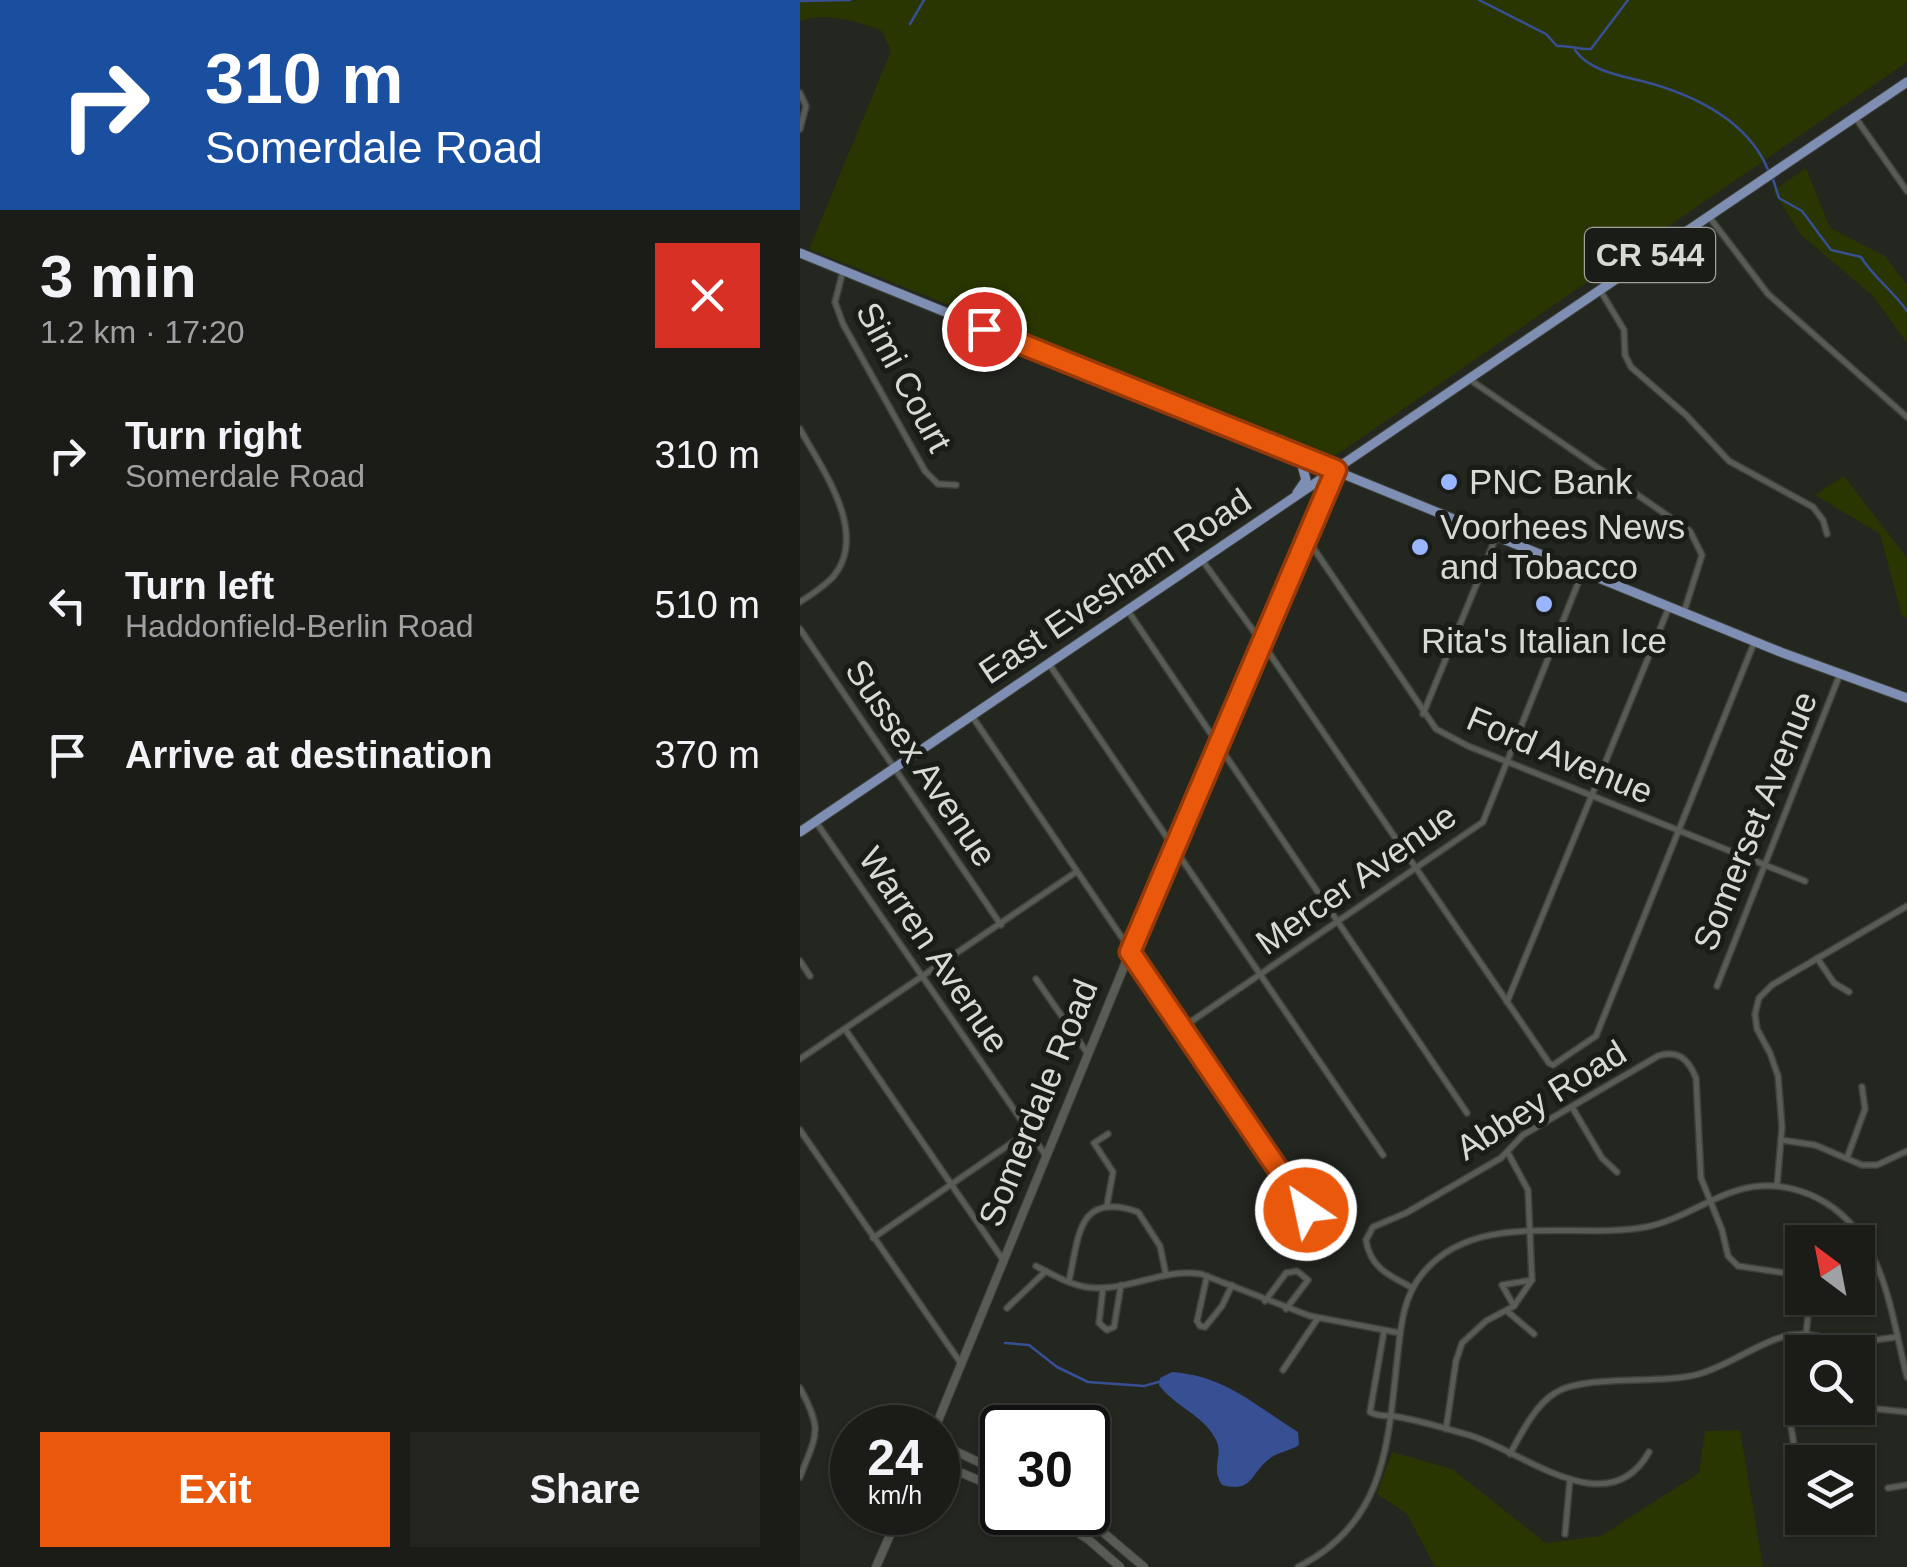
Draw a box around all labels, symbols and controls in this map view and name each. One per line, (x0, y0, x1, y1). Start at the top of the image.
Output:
icon: right (40, 40, 170, 170)
text: 310 m (205, 40, 403, 118)
text: Somerdale Road (205, 122, 543, 173)
road number: CR 544 (1585, 228, 1715, 282)
text: 3 min (40, 243, 197, 310)
button: close (655, 243, 760, 348)
pin (942, 287, 1027, 372)
street label: Simi Court (849, 295, 960, 458)
icon: arrive (957, 302, 1012, 357)
text: 1.2 km · 17:20 (40, 314, 245, 350)
text: Turn right (125, 415, 302, 457)
icon: right (40, 428, 95, 483)
text: 310 m (654, 434, 760, 476)
text: Somerdale Road (125, 458, 365, 494)
place label: PNC Bank (1469, 462, 1633, 501)
marker: PNC Bank (1438, 471, 1460, 493)
street label: East Evesham Road (972, 480, 1258, 691)
place label: Voorhees News and Tobacco (1440, 507, 1685, 586)
marker: Voorhees News and Tobacco (1409, 536, 1431, 558)
text: Turn left (125, 565, 274, 607)
icon: left (40, 578, 95, 633)
text: 510 m (654, 584, 760, 626)
marker: Rita's Italian Ice (1533, 593, 1555, 615)
text: Haddonfield-Berlin Road (125, 608, 474, 644)
place label: Rita's Italian Ice (1421, 621, 1667, 660)
street label: Sussex Avenue (838, 652, 1005, 873)
street label: Somerset Avenue (1685, 686, 1824, 956)
street label: Ford Avenue (1462, 698, 1659, 811)
icon: arrive (40, 728, 95, 783)
text: Arrive at destination (125, 734, 492, 776)
text: 370 m (654, 734, 760, 776)
street label: Mercer Avenue (1248, 795, 1463, 962)
street label: Warren Avenue (851, 840, 1017, 1060)
street label: Somerdale Road (970, 974, 1105, 1232)
street label: Abbey Road (1449, 1032, 1633, 1167)
position arrow (1254, 1158, 1358, 1262)
north arrow (1785, 1225, 1875, 1315)
map controls (1785, 1225, 1875, 1535)
button: search (1785, 1335, 1875, 1425)
speed limit sign: 30 (980, 1405, 1110, 1535)
text: 24 (867, 1430, 923, 1486)
button: Exit (40, 1432, 390, 1547)
button: Share (410, 1432, 760, 1547)
button: layers (1785, 1445, 1875, 1535)
text: km/h (868, 1481, 922, 1509)

